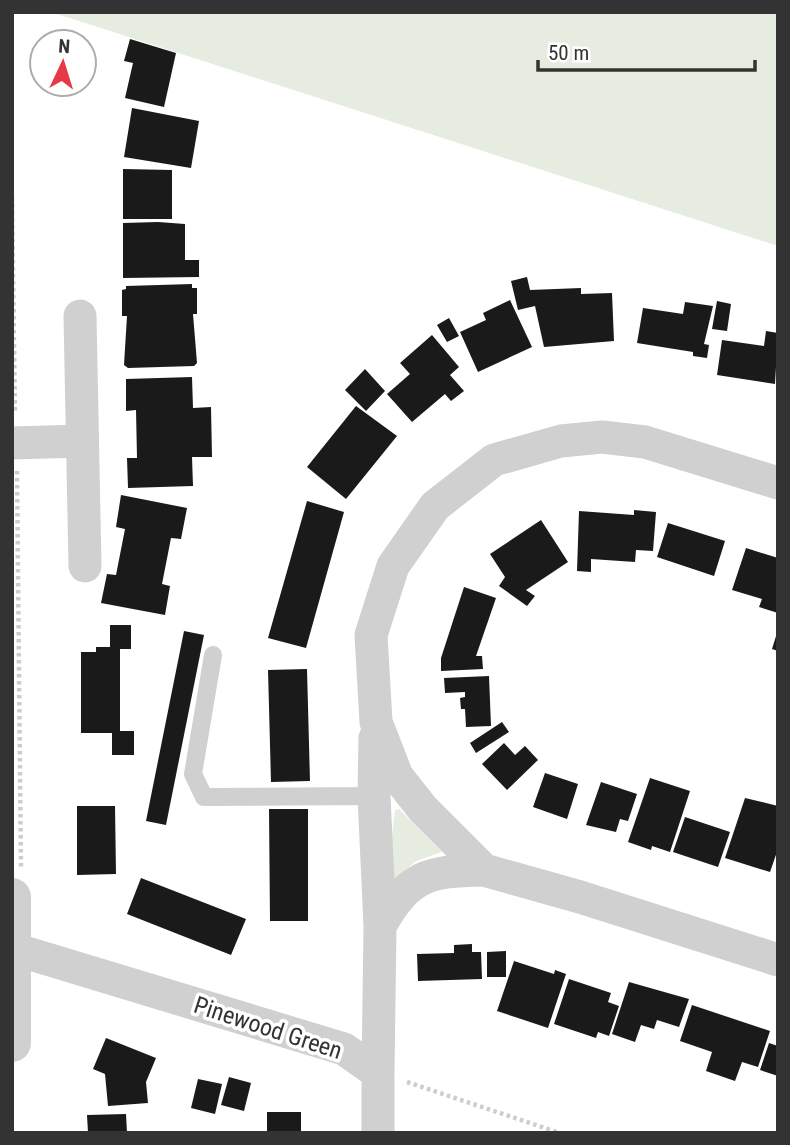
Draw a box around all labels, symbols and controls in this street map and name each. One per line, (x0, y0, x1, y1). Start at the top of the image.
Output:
north arrow (28, 28, 98, 98)
scale bar (538, 28, 755, 72)
text: N (58, 35, 71, 58)
text: 50 m (548, 41, 589, 65)
street label: Pinewood Green (190, 991, 346, 1065)

